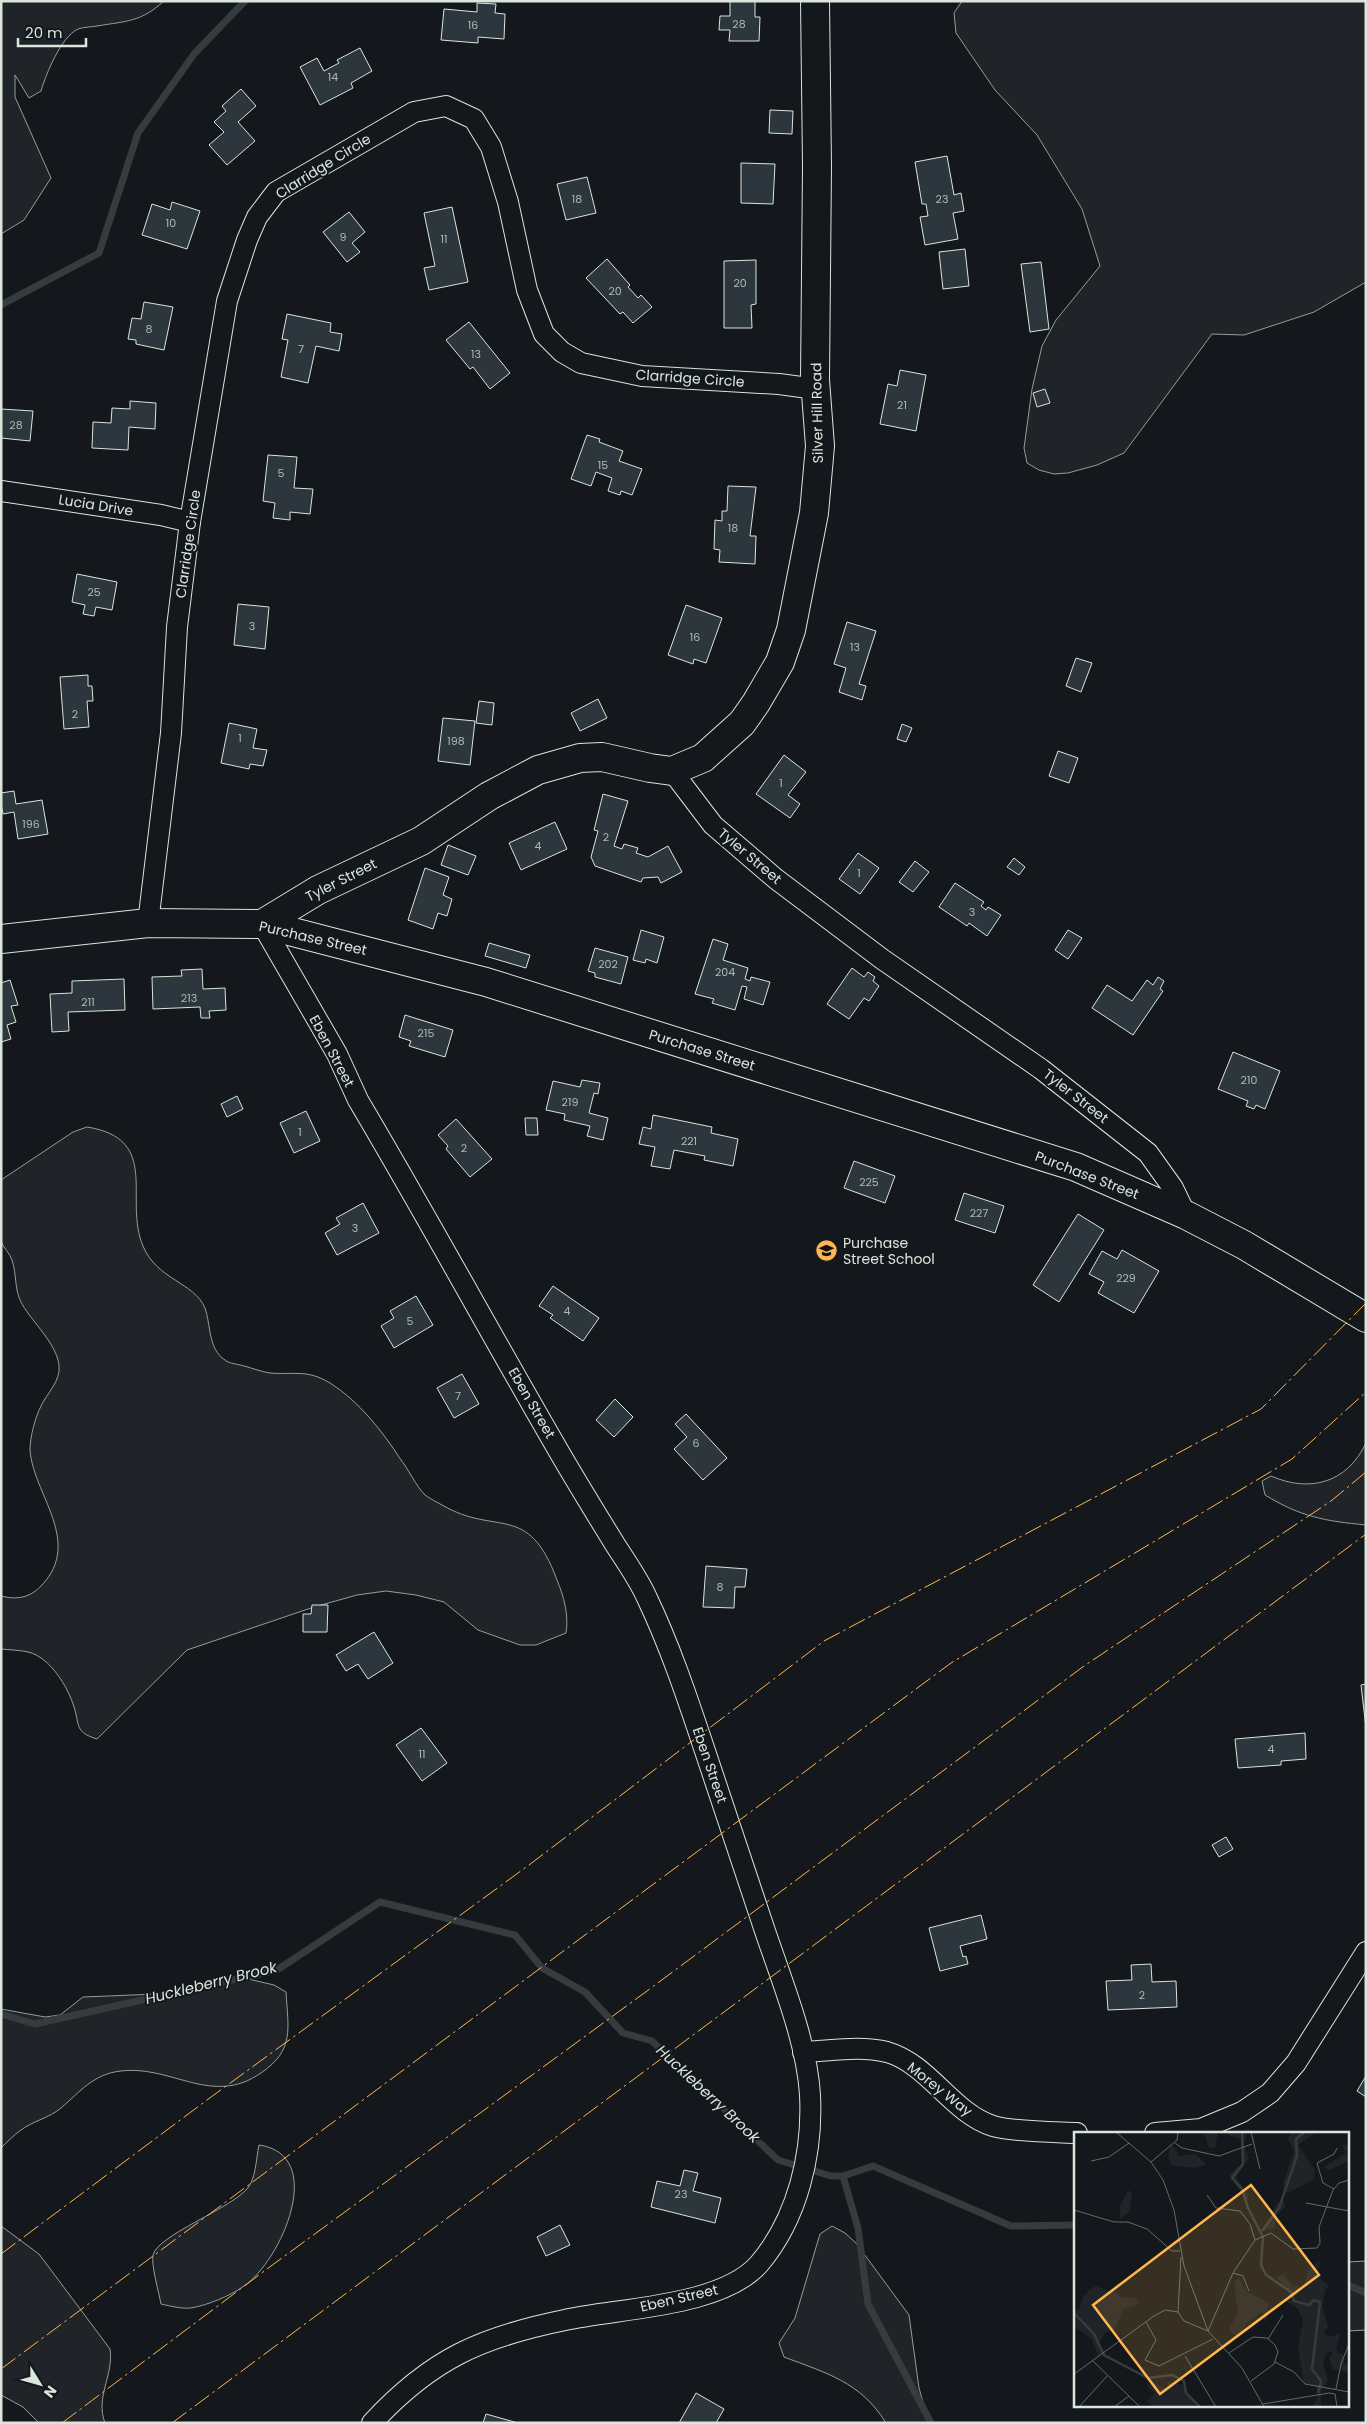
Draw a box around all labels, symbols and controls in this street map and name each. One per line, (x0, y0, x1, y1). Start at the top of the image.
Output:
scale bar (18, 15, 85, 47)
house number: 28 (732, 16, 746, 32)
house number: 16 (468, 17, 478, 33)
text: 20 m (25, 22, 63, 43)
house number: 14 (328, 69, 338, 85)
street label: Clarridge Circle (271, 128, 375, 203)
house number: 18 (572, 191, 582, 207)
house number: 23 (936, 191, 948, 207)
house number: 10 (166, 215, 176, 231)
house number: 9 (340, 229, 347, 245)
house number: 11 (440, 231, 448, 247)
house number: 20 (733, 275, 747, 291)
house number: 20 (608, 283, 622, 299)
house number: 8 (146, 321, 153, 337)
house number: 7 (298, 341, 304, 357)
house number: 13 (471, 346, 481, 362)
street label: Silver Hill Road (806, 362, 828, 464)
street label: Clarridge Circle (635, 364, 745, 392)
house number: 21 (897, 397, 907, 413)
house number: 28 (9, 417, 23, 433)
house number: 15 (598, 457, 608, 473)
house number: 5 (278, 465, 285, 481)
street label: Clarridge Circle (171, 488, 206, 599)
street label: Lucia Drive (57, 489, 135, 521)
house number: 18 (728, 520, 738, 536)
house number: 25 (87, 584, 101, 600)
house number: 3 (249, 618, 255, 634)
house number: 16 (690, 629, 700, 645)
house number: 13 (850, 639, 860, 655)
house number: 2 (72, 706, 78, 722)
house number: 1 (238, 730, 242, 746)
house number: 198 (447, 733, 465, 749)
house number: 1 (779, 775, 783, 791)
house number: 196 (22, 816, 40, 832)
street label: Tyler Street (714, 823, 786, 889)
house number: 2 (603, 829, 609, 845)
house number: 4 (535, 838, 542, 854)
street label: Tyler Street (302, 853, 380, 907)
house number: 1 (857, 865, 861, 881)
house number: 3 (969, 904, 975, 920)
street label: Purchase Street (257, 916, 369, 960)
house number: 202 (598, 956, 618, 972)
house number: 204 (715, 964, 735, 980)
house number: 213 (181, 990, 197, 1006)
house number: 211 (81, 994, 95, 1010)
street label: Eben Street (305, 1011, 359, 1091)
street label: Purchase Street (647, 1024, 757, 1076)
house number: 215 (418, 1025, 434, 1041)
street label: Tyler Street (1039, 1064, 1113, 1128)
house number: 210 (1241, 1072, 1257, 1088)
house number: 219 (562, 1094, 578, 1110)
house number: 1 (298, 1124, 302, 1140)
house number: 221 (681, 1133, 697, 1149)
house number: 2 (461, 1140, 467, 1156)
street label: Purchase Street (1032, 1146, 1142, 1204)
house number: 225 (859, 1174, 879, 1190)
house number: 227 (970, 1205, 988, 1221)
house number: 3 (352, 1220, 358, 1236)
place label: Purchase Street School (843, 1233, 935, 1269)
school or university icon: Purchase Street School (815, 1239, 839, 1263)
house number: 229 (1116, 1270, 1136, 1286)
house number: 4 (564, 1303, 571, 1319)
house number: 5 (407, 1313, 414, 1329)
street label: Eben Street (504, 1364, 560, 1442)
house number: 7 (455, 1388, 461, 1404)
house number: 6 (693, 1435, 700, 1451)
house number: 8 (717, 1579, 724, 1595)
street label: Eben Street (688, 1724, 732, 1806)
house number: 4 (1268, 1741, 1275, 1757)
house number: 11 (418, 1746, 426, 1762)
water label: Huckleberry Brook (143, 1956, 280, 2009)
house number: 2 (1139, 1987, 1145, 2003)
water label: Huckleberry Brook (652, 2040, 766, 2148)
street label: Morey Way (903, 2057, 977, 2121)
inset map (1074, 2132, 1350, 2406)
house number: 23 (675, 2186, 687, 2202)
street label: Eben Street (638, 2279, 720, 2317)
north arrow (15, 2359, 65, 2409)
text: N (39, 2382, 62, 2402)

